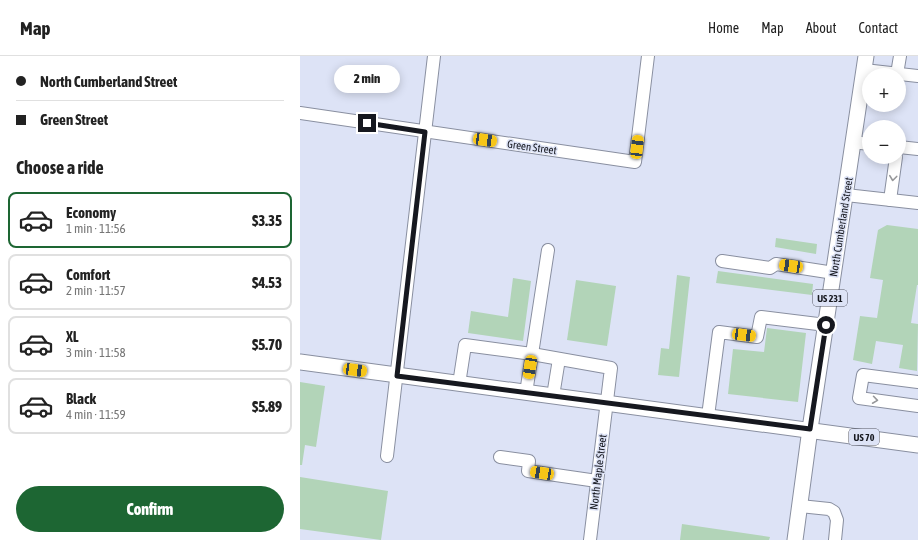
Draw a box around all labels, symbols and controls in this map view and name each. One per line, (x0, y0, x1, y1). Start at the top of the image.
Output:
text: Map (20, 17, 51, 39)
text: Home (708, 20, 739, 36)
text: Map (761, 20, 784, 36)
text: About (806, 20, 837, 36)
text: Contact (859, 20, 898, 36)
callout: 2 min (334, 65, 400, 93)
map controls (862, 68, 906, 164)
button: + (862, 68, 906, 112)
text: 2 min (354, 71, 380, 86)
text: North Cumberland Street (40, 73, 177, 90)
text: Green Street (40, 111, 108, 128)
route end (358, 114, 376, 132)
button: − (862, 120, 906, 164)
car (472, 132, 498, 148)
car (630, 134, 644, 160)
street label: Green Street (506, 138, 558, 156)
text: Choose a ride (16, 157, 104, 178)
one-way arrow (889, 175, 898, 182)
street label: North Cumberland Street (827, 176, 855, 278)
icon: car (18, 202, 54, 238)
text: Economy (66, 204, 116, 221)
text: $3.35 (252, 212, 282, 229)
text: 1 min · 11:56 (66, 221, 126, 236)
car (778, 258, 804, 274)
icon: car (18, 264, 54, 300)
text: Comfort (66, 266, 110, 283)
text: $4.53 (252, 274, 282, 291)
text: 2 min · 11:57 (66, 283, 126, 298)
road number: US 231 (813, 290, 847, 306)
route start (817, 316, 835, 334)
icon: car (18, 326, 54, 362)
text: XL (66, 328, 79, 345)
car (731, 328, 757, 342)
text: $5.70 (252, 336, 282, 353)
text: 3 min · 11:58 (66, 345, 126, 360)
car (522, 354, 538, 380)
car (342, 362, 368, 378)
icon: car (18, 388, 54, 424)
text: Black (66, 390, 96, 407)
one-way arrow (872, 395, 878, 404)
text: $5.89 (252, 398, 282, 415)
text: 4 min · 11:59 (66, 407, 126, 422)
road number: US 70 (849, 429, 879, 445)
street label: North Maple Street (587, 434, 609, 510)
car (529, 465, 555, 481)
button: Confirm (16, 486, 284, 532)

